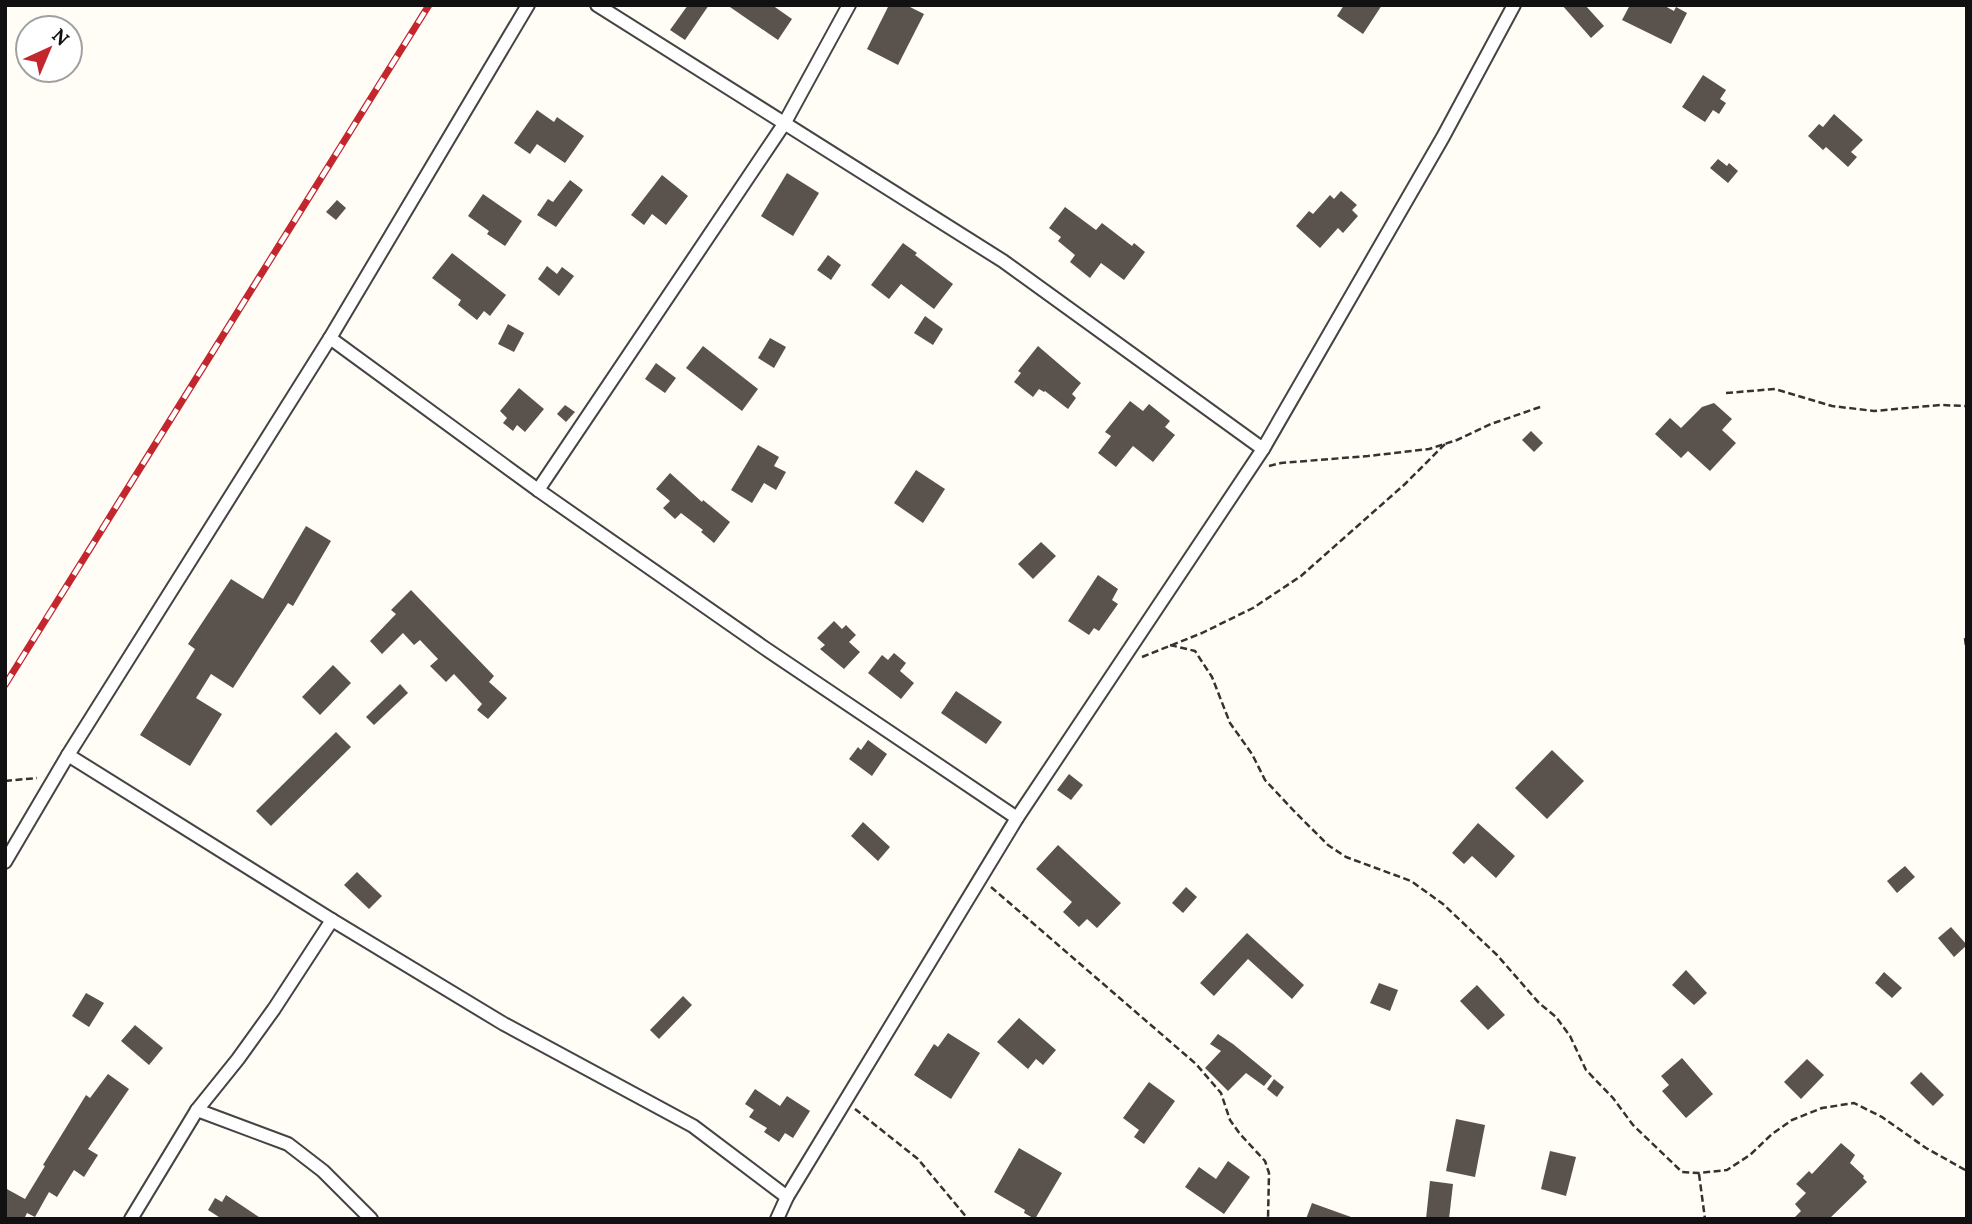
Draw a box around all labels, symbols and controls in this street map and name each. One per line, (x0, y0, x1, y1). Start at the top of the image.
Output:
north arrow (14, 14, 84, 84)
text: N (47, 23, 75, 51)

